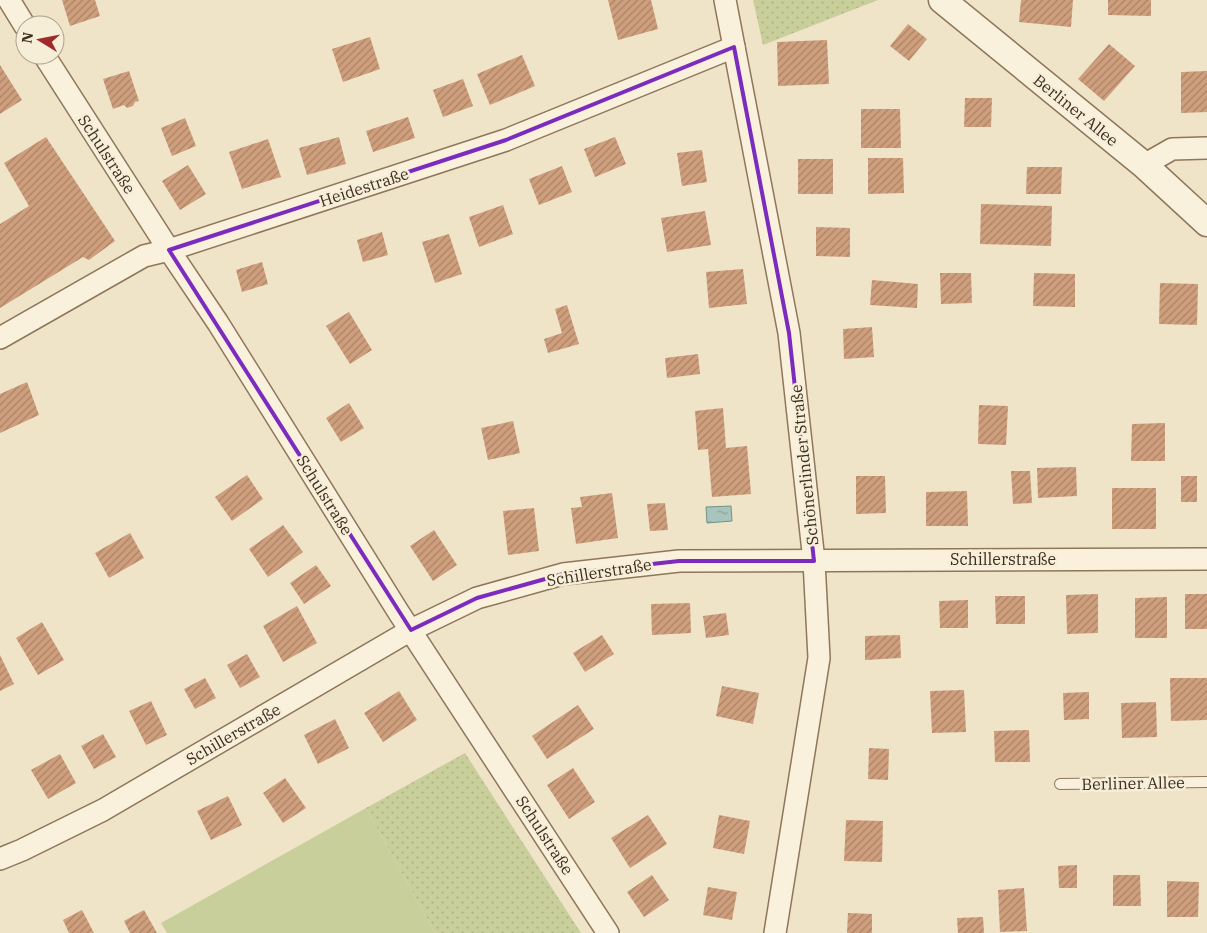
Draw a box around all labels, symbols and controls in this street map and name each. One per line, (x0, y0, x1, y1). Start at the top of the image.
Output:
north arrow (15, 15, 65, 65)
text: N (17, 31, 37, 45)
street label: Berliner Allee (1030, 70, 1122, 150)
street label: Schulstraße (74, 111, 140, 197)
street label: Heidestraße (317, 163, 411, 211)
street label: Schönerlinder Straße (786, 384, 822, 546)
street label: Schulstraße (293, 451, 357, 539)
street label: Schillerstraße (950, 549, 1056, 569)
street label: Schillerstraße (545, 554, 653, 590)
street label: Schillerstraße (182, 699, 284, 769)
street label: Berliner Allee (1081, 772, 1185, 794)
street label: Schulstraße (512, 792, 578, 878)

